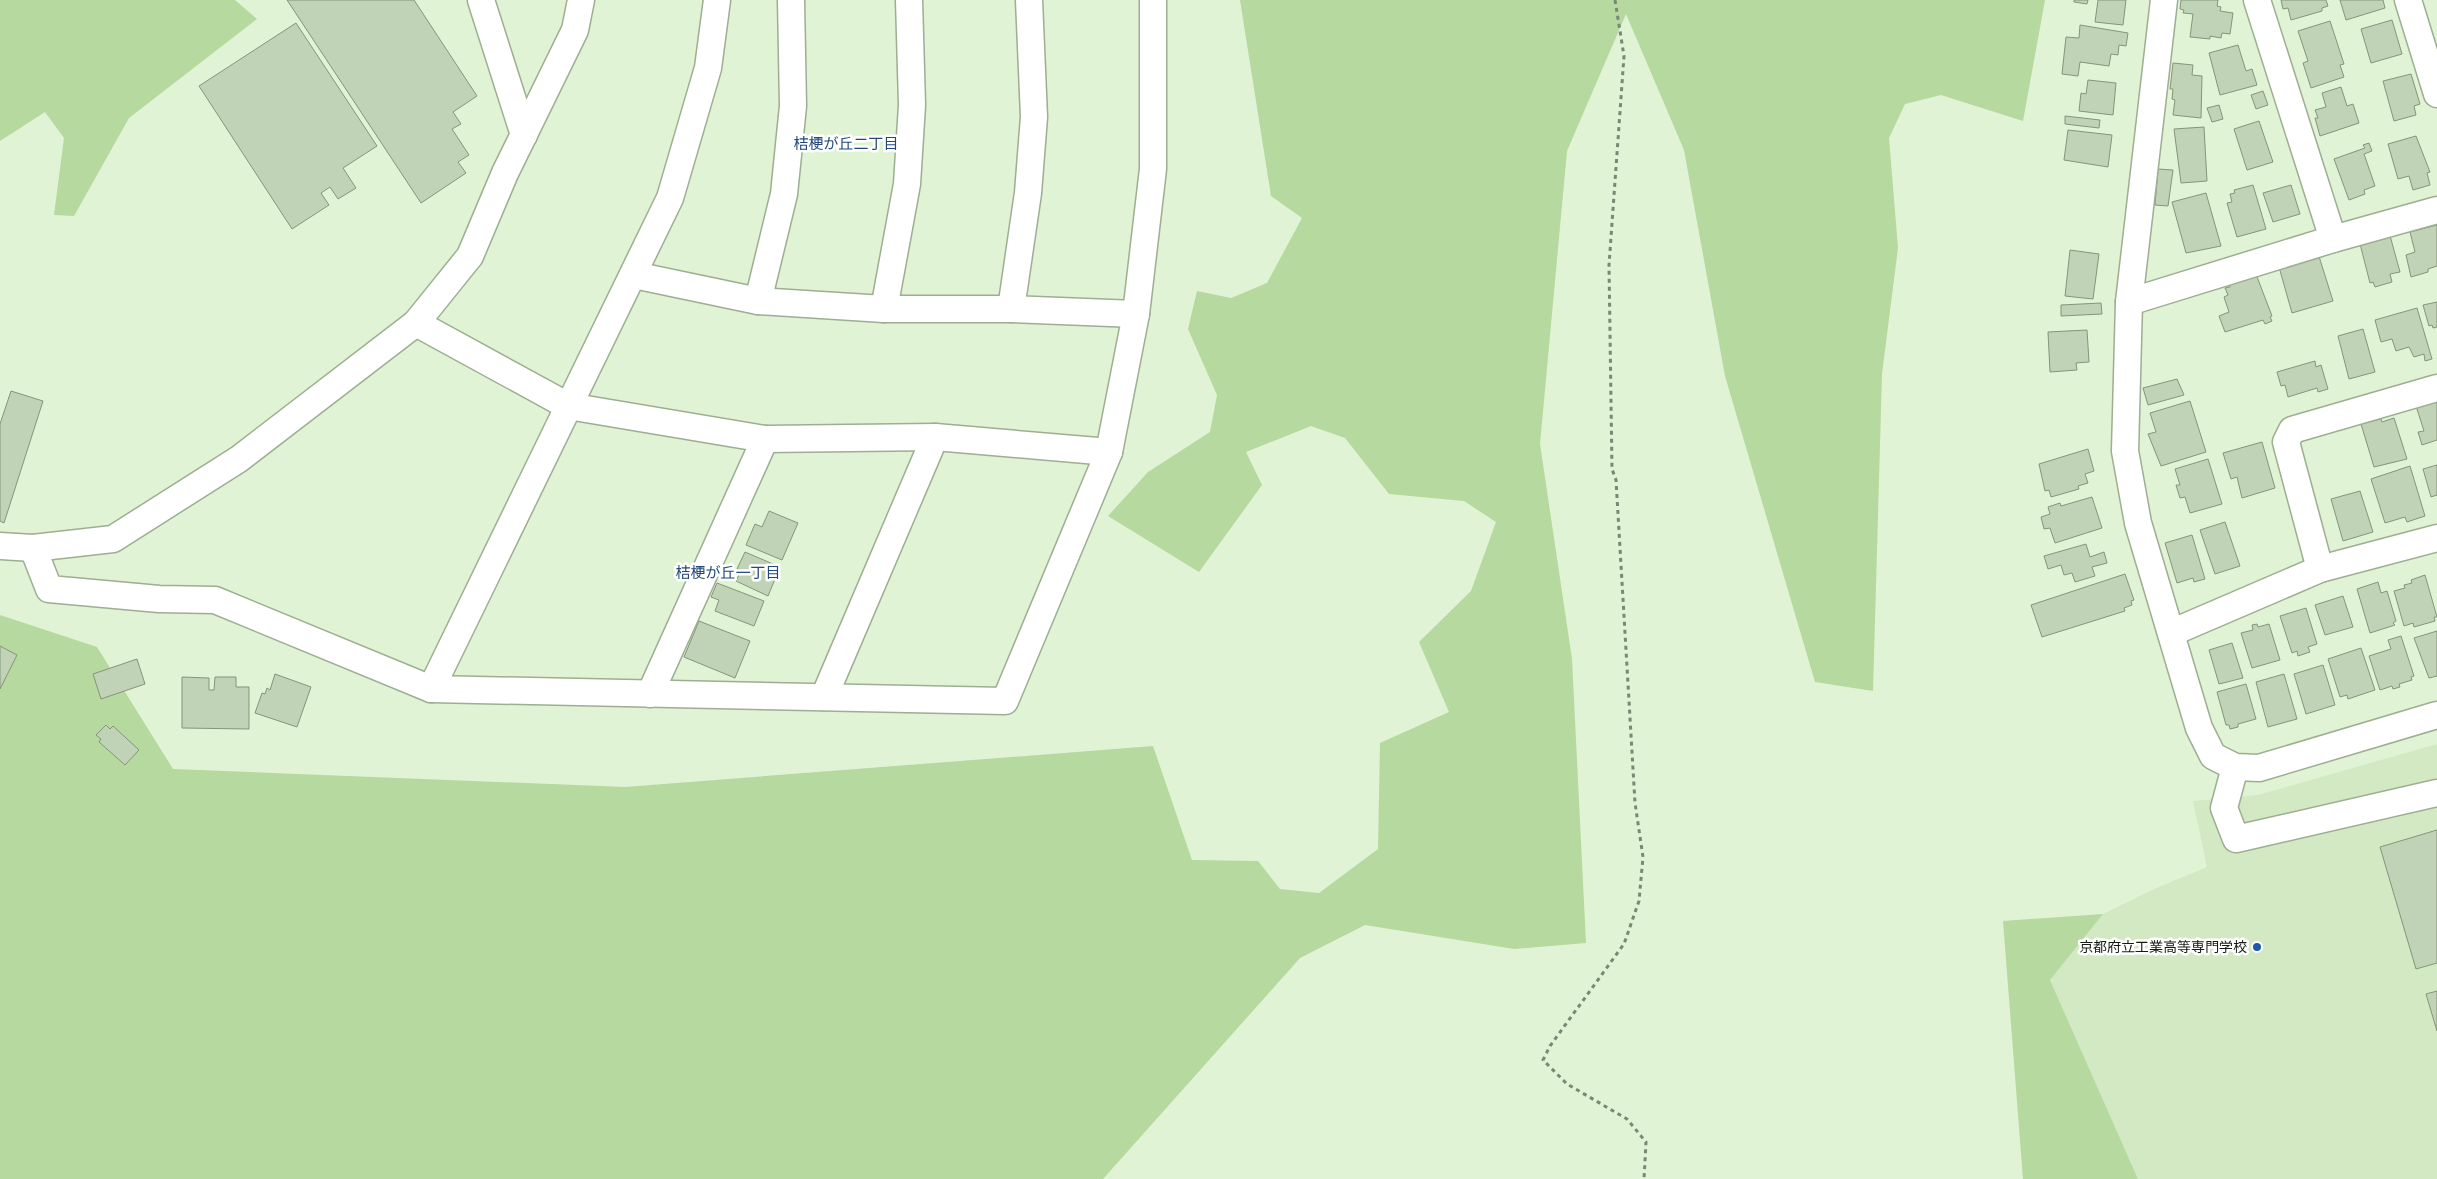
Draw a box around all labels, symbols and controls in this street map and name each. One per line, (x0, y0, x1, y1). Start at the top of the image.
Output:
district label: 桔梗が丘二丁目 (793, 136, 899, 152)
district label: 桔梗が丘一丁目 (675, 565, 781, 581)
place label: 京都府立工業高等専門学校 (2079, 939, 2247, 955)
marker: 京都府立工業高等専門学校 (2251, 941, 2263, 953)

